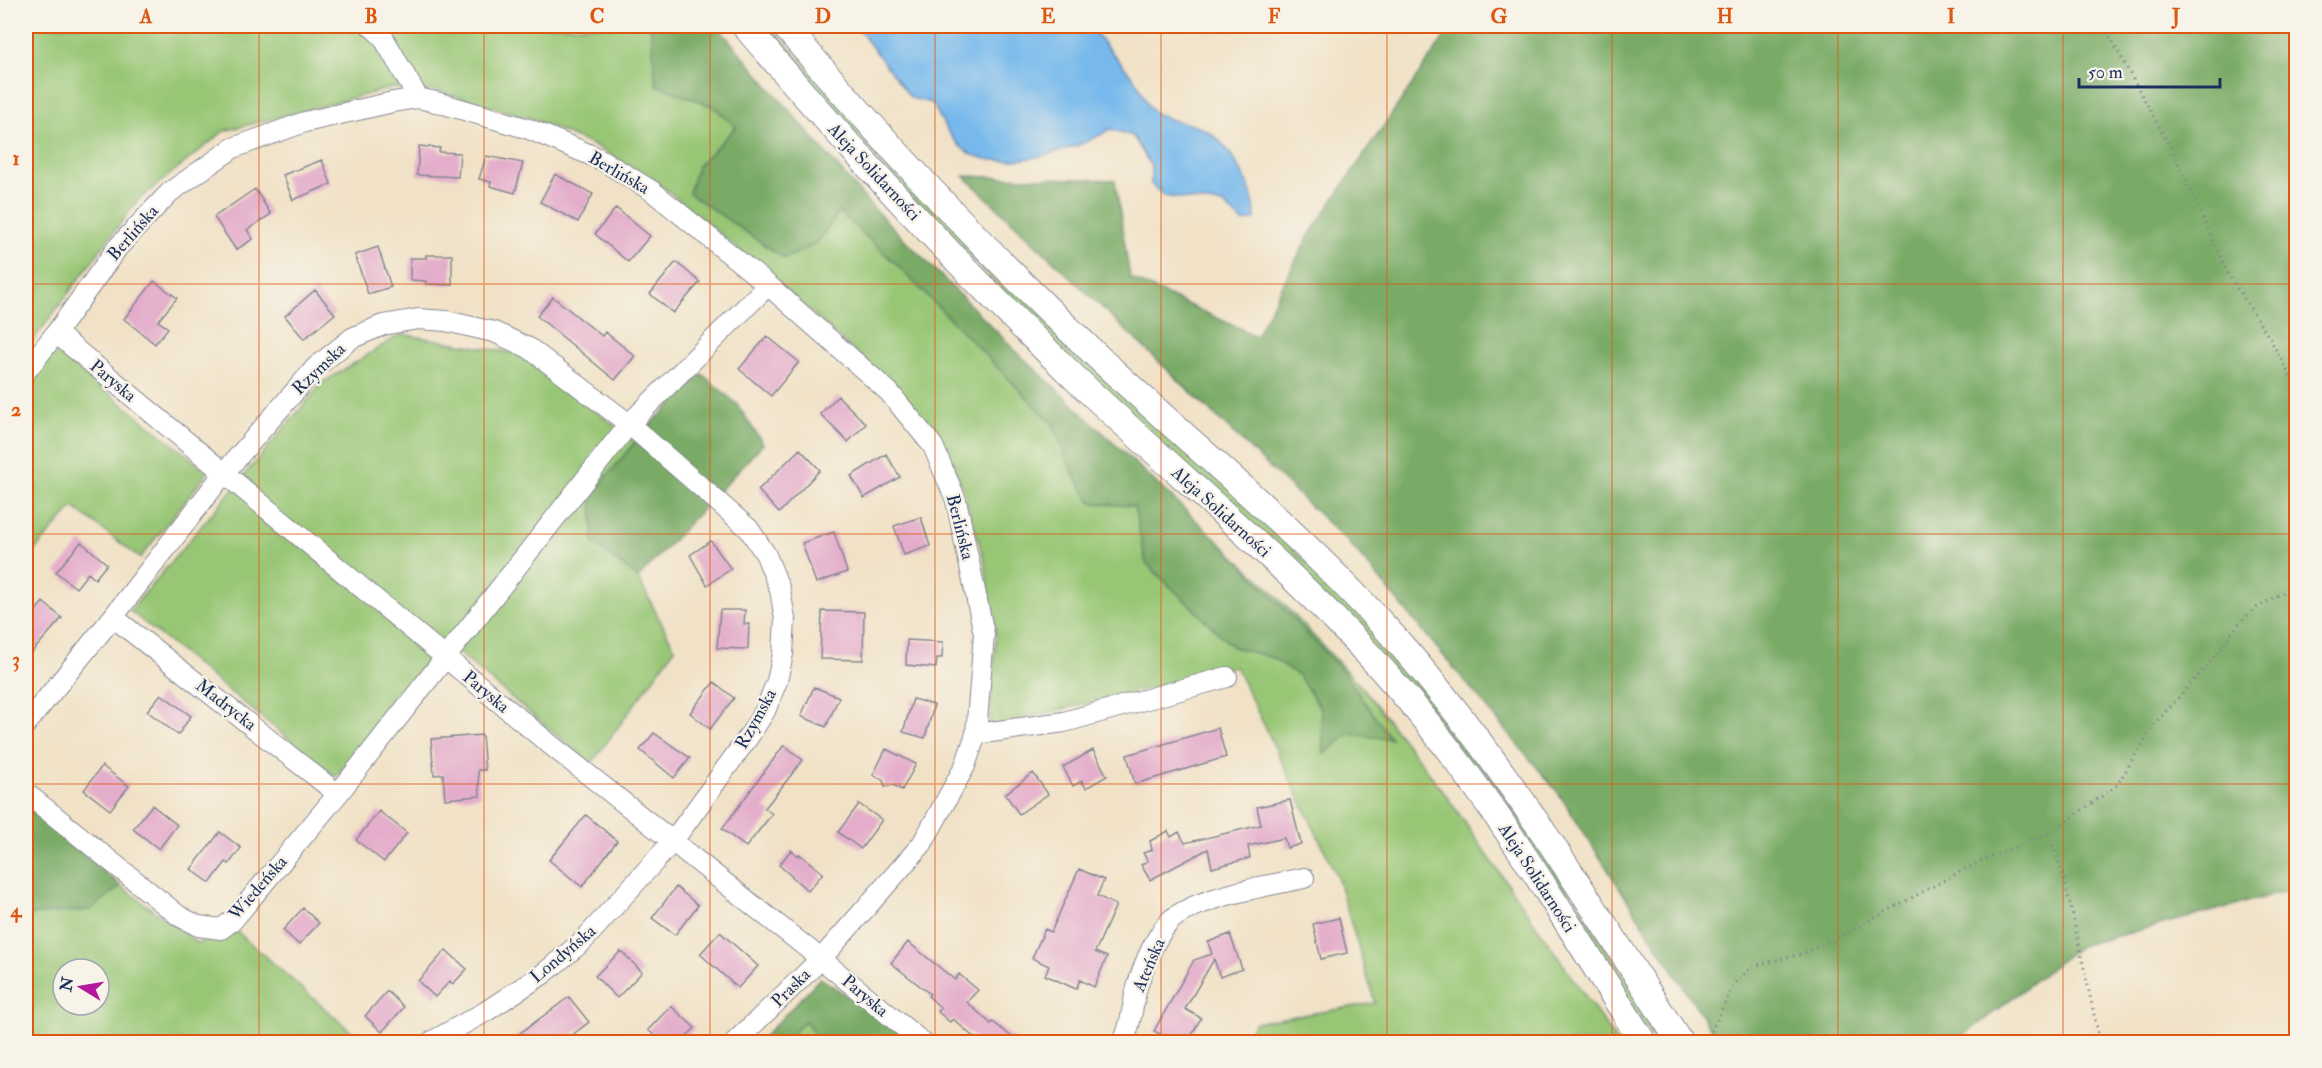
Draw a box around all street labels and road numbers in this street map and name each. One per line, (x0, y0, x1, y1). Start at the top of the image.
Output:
street label: Aleja Solidarności (822, 117, 925, 226)
street label: Berlińska (584, 146, 654, 200)
street label: Berlińska (102, 200, 164, 266)
street label: Rzymska (287, 338, 351, 400)
street label: Paryska (85, 355, 142, 408)
street label: Aleja Solidarności (1166, 461, 1276, 563)
street label: Berlińska (941, 492, 979, 563)
street label: Paryska (458, 666, 515, 719)
street label: Madrycka (191, 674, 262, 736)
street label: Rzymska (730, 684, 782, 753)
street label: Aleja Solidarności (1493, 818, 1581, 937)
street label: Wiedeńska (223, 850, 293, 926)
street label: Londyńska (525, 919, 601, 988)
street label: Ateńska (1127, 934, 1171, 996)
street label: Praska (766, 963, 816, 1013)
street label: Paryska (837, 970, 894, 1023)

